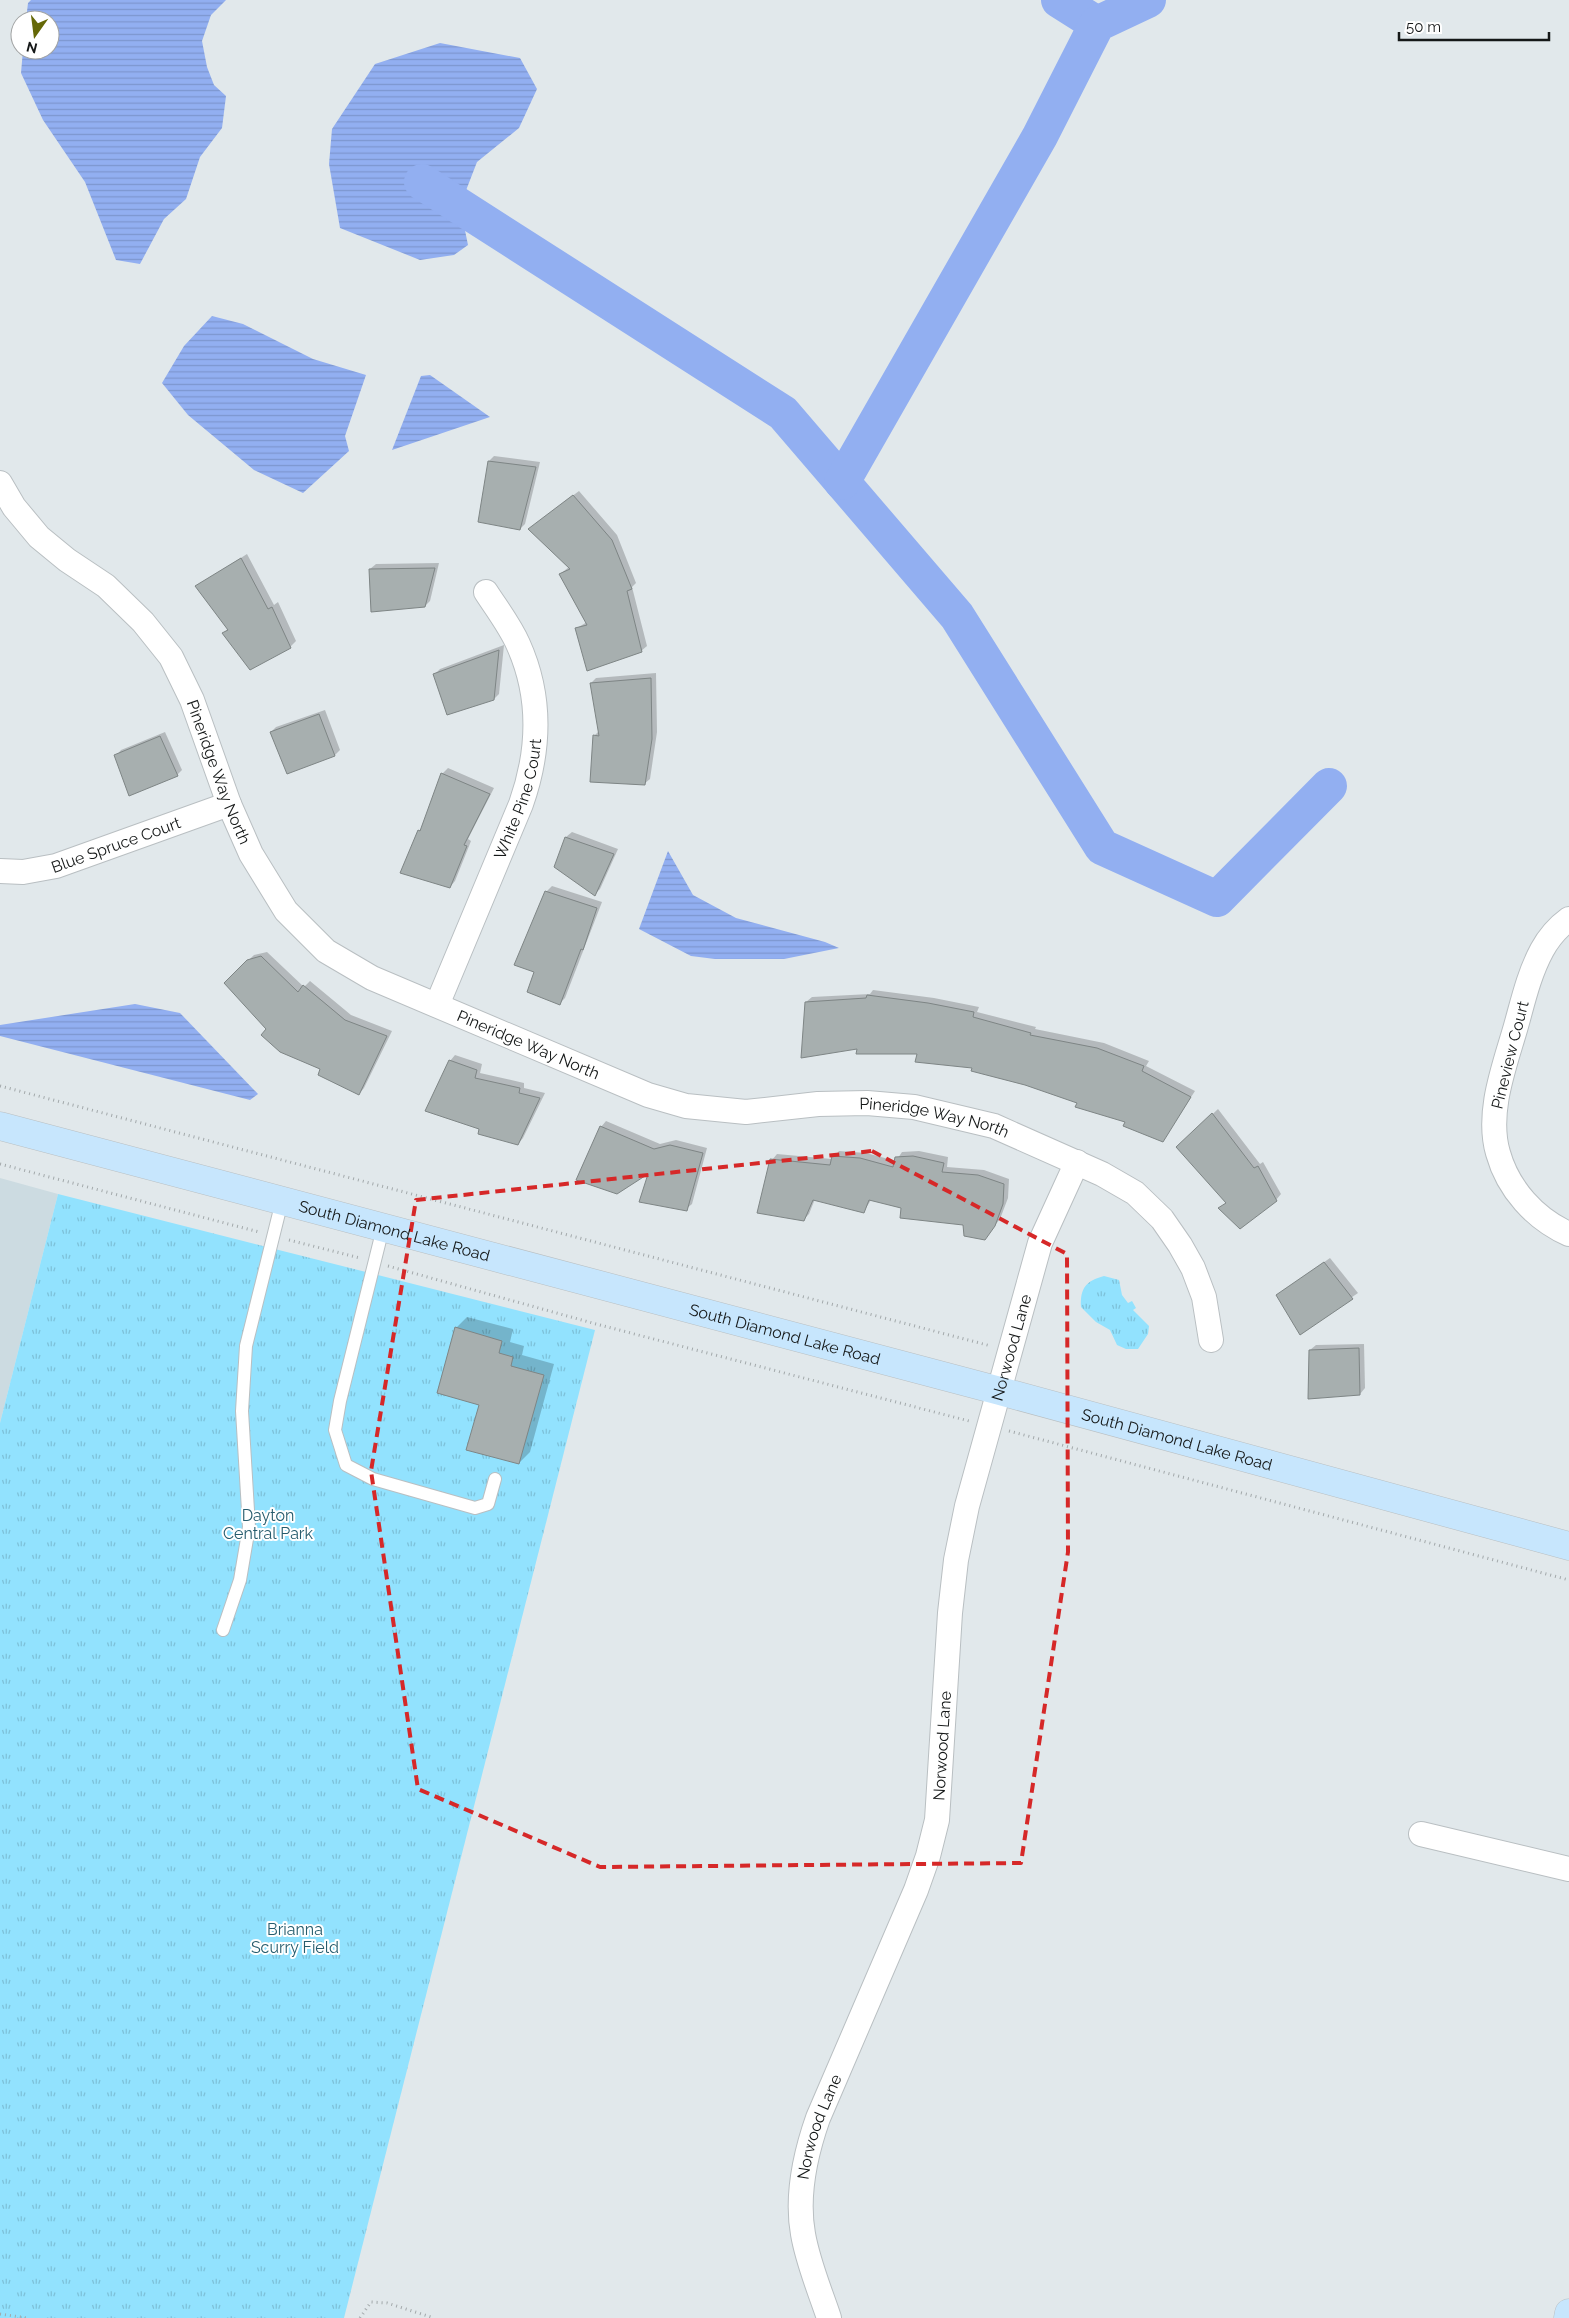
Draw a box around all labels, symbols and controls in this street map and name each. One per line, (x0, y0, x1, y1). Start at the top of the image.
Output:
north arrow (10, 10, 60, 60)
scale bar (1399, 10, 1549, 42)
text: 50 m (1406, 18, 1441, 36)
text: N (25, 39, 39, 57)
street label: Pineridge Way North (183, 697, 255, 847)
street label: White Pine Court (490, 737, 545, 862)
street label: Blue Spruce Court (48, 813, 184, 876)
street label: Pineview Court (1487, 998, 1533, 1111)
street label: Pineridge Way North (454, 1006, 603, 1083)
street label: Pineridge Way North (859, 1093, 1012, 1141)
street label: South Diamond Lake Road (297, 1196, 492, 1265)
street label: Norwood Lane (987, 1292, 1035, 1403)
street label: South Diamond Lake Road (687, 1300, 883, 1368)
street label: South Diamond Lake Road (1080, 1404, 1275, 1474)
park label: Dayton Central Park (223, 1506, 313, 1543)
street label: Norwood Lane (929, 1690, 955, 1801)
park label: Brianna Scurry Field (251, 1920, 339, 1957)
street label: Norwood Lane (793, 2071, 845, 2181)

